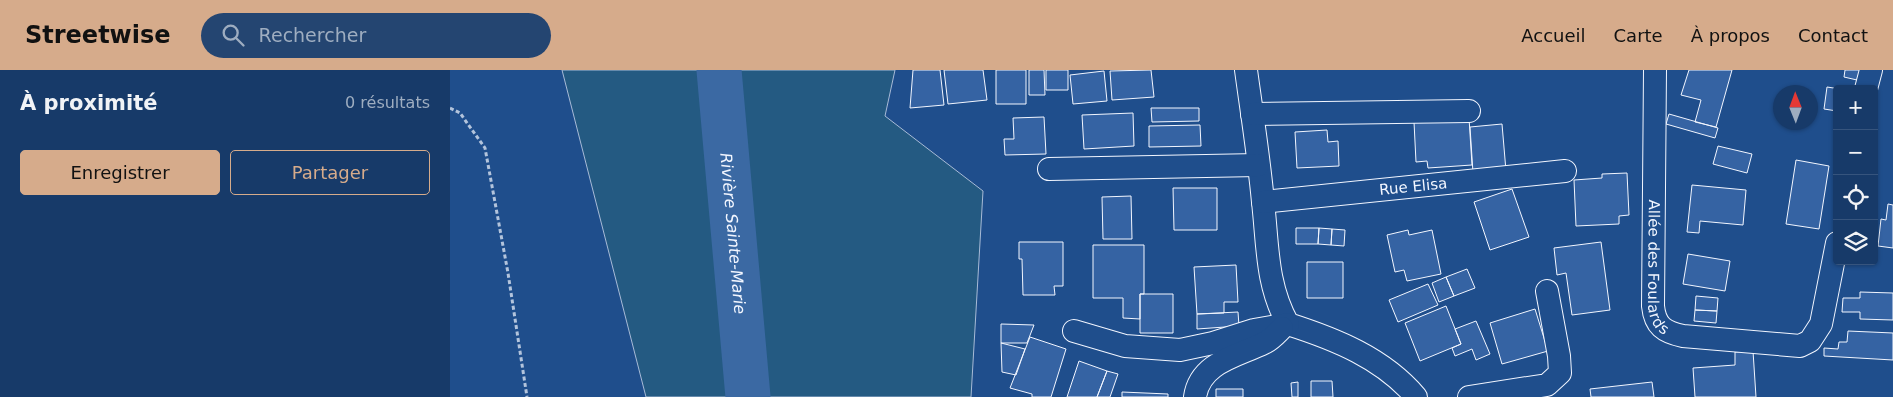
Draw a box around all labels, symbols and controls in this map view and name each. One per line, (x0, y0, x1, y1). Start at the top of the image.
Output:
search box (201, 13, 551, 58)
text: Streetwise (25, 21, 171, 49)
icon: search (219, 21, 247, 49)
text: Rechercher (259, 24, 366, 46)
text: Accueil (1521, 25, 1586, 46)
text: Carte (1614, 25, 1663, 46)
text: À propos (1691, 25, 1770, 46)
text: Contact (1798, 25, 1868, 46)
north arrow (1773, 85, 1818, 130)
map controls (1833, 85, 1878, 265)
button: + (1833, 85, 1878, 130)
text: À proximité (20, 91, 157, 115)
text: 0 résultats (345, 93, 430, 112)
button: − (1833, 130, 1878, 175)
button: Enregistrer (20, 150, 220, 195)
button: Partager (230, 150, 430, 195)
water label: Rivière Sainte-Marie (716, 152, 750, 315)
street label: Rue Elisa (1378, 174, 1448, 199)
button: locate (1833, 175, 1878, 220)
street label: Allée des Foulards (1644, 200, 1673, 339)
button: layers (1833, 220, 1878, 265)

